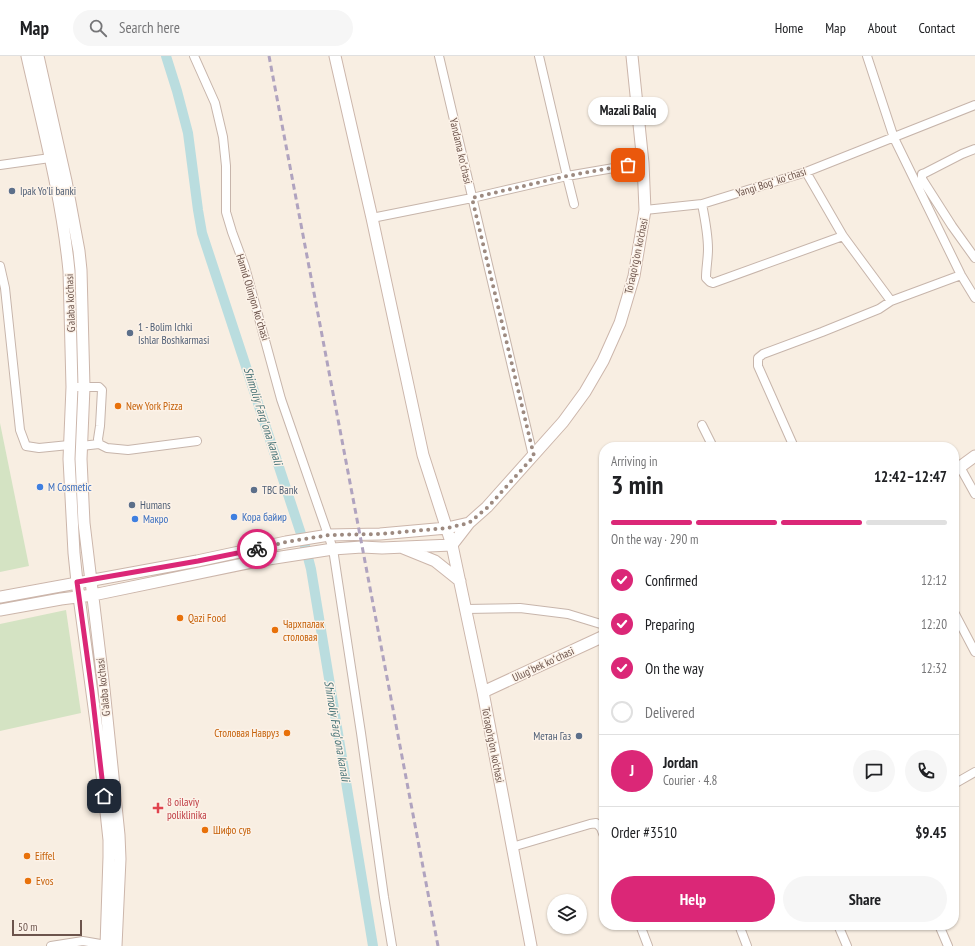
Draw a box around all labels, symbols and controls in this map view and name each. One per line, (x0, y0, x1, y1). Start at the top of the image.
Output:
search box (73, 10, 353, 46)
text: Map (20, 16, 49, 40)
icon: search (87, 17, 109, 39)
text: Search here (119, 18, 180, 37)
text: Home (775, 19, 803, 37)
text: Map (825, 19, 846, 37)
text: About (868, 19, 897, 37)
text: Contact (919, 19, 955, 37)
callout: Mazali Baliq (588, 97, 668, 125)
text: Mazali Baliq (600, 102, 656, 119)
street label: Yandama koʻchasi (447, 117, 475, 185)
pin (611, 148, 645, 182)
icon: bag (617, 154, 639, 176)
street label: Yangi Bogʻ koʻchasi (734, 164, 808, 200)
place label: Ipak Yo'li banki (20, 184, 76, 198)
marker: Ipak Yo'li banki (7, 186, 17, 196)
street label: To'raqo'rg'on ko'chasi (621, 217, 651, 295)
street label: Hamid Olimjon koʻchasi (233, 252, 273, 342)
street label: G'alaba ko'chasi (62, 274, 78, 332)
place label: 1 - Bolim Ichki Ishlar Boshkarmasi (138, 320, 209, 347)
marker: 1 - Bolim Ichki Ishlar Boshkarmasi (125, 328, 135, 338)
water label: Shimoliy Fargʻona kanali (241, 365, 287, 468)
place label: New York Pizza (126, 399, 183, 413)
marker: New York Pizza (113, 401, 123, 411)
text: Arriving in (611, 453, 658, 470)
text: 12:42–12:47 (874, 467, 947, 486)
text: 3 min (611, 468, 664, 501)
place label: M Cosmetic (48, 480, 92, 494)
marker: M Cosmetic (35, 482, 45, 492)
place label: TBC Bank (262, 483, 299, 497)
marker: TBC Bank (249, 485, 259, 495)
place label: Humans (140, 498, 171, 512)
marker: Humans (127, 500, 137, 510)
place label: Кора байир (242, 510, 287, 524)
place label: Макро (143, 512, 168, 526)
marker: Кора байир (229, 512, 239, 522)
marker: Макро (130, 514, 140, 524)
courier (237, 529, 277, 569)
text: On the way · 290 m (611, 531, 698, 548)
icon: bike (246, 538, 268, 560)
icon: check (611, 569, 633, 591)
text: Confirmed (645, 571, 698, 590)
text: 12:12 (921, 572, 947, 589)
place label: Qazi Food (188, 611, 226, 625)
marker: Qazi Food (175, 613, 185, 623)
icon: check (611, 613, 633, 635)
text: Preparing (645, 615, 695, 634)
text: 12:20 (921, 616, 947, 633)
place label: Чархпалак столовая (283, 617, 325, 644)
marker: Чархпалак столовая (270, 625, 280, 635)
street label: Ulugʻbek koʻchasi (510, 644, 576, 684)
street label: G'alaba ko'chasi (93, 657, 113, 717)
icon: check (611, 657, 633, 679)
text: On the way (645, 659, 704, 678)
text: 12:32 (921, 660, 947, 677)
water label: Shimoliy Fargʻona kanali (321, 680, 354, 784)
text: Delivered (645, 703, 695, 722)
street label: To'raqo'rg'on ko'chasi (479, 706, 507, 784)
place label: Столовая Навруз (214, 726, 279, 740)
marker: Столовая Навруз (282, 728, 292, 738)
place label: Метан Газ (533, 729, 571, 743)
marker: Метан Газ (574, 731, 584, 741)
button: chat (853, 750, 895, 792)
button: phone (905, 750, 947, 792)
text: Jordan (663, 753, 698, 772)
text: J (630, 761, 634, 780)
text: Courier · 4.8 (663, 772, 717, 789)
pin (87, 779, 121, 813)
icon: home (93, 785, 115, 807)
place label: 8 oilaviy poliklinika (167, 795, 207, 822)
marker: 8 oilaviy poliklinika (152, 802, 164, 814)
place label: Шифо сув (213, 823, 252, 837)
text: Order #3510 (611, 823, 677, 842)
text: $9.45 (915, 823, 947, 842)
marker: Шифо сув (200, 825, 210, 835)
place label: Eiffel (35, 849, 55, 863)
marker: Eiffel (22, 851, 32, 861)
place label: Evos (36, 874, 54, 888)
marker: Evos (23, 876, 33, 886)
button: Help (611, 876, 775, 922)
button: Share (783, 876, 947, 922)
map controls (547, 894, 587, 934)
button: layers (547, 894, 587, 934)
scale bar (12, 918, 82, 937)
text: 50 m (18, 920, 37, 934)

